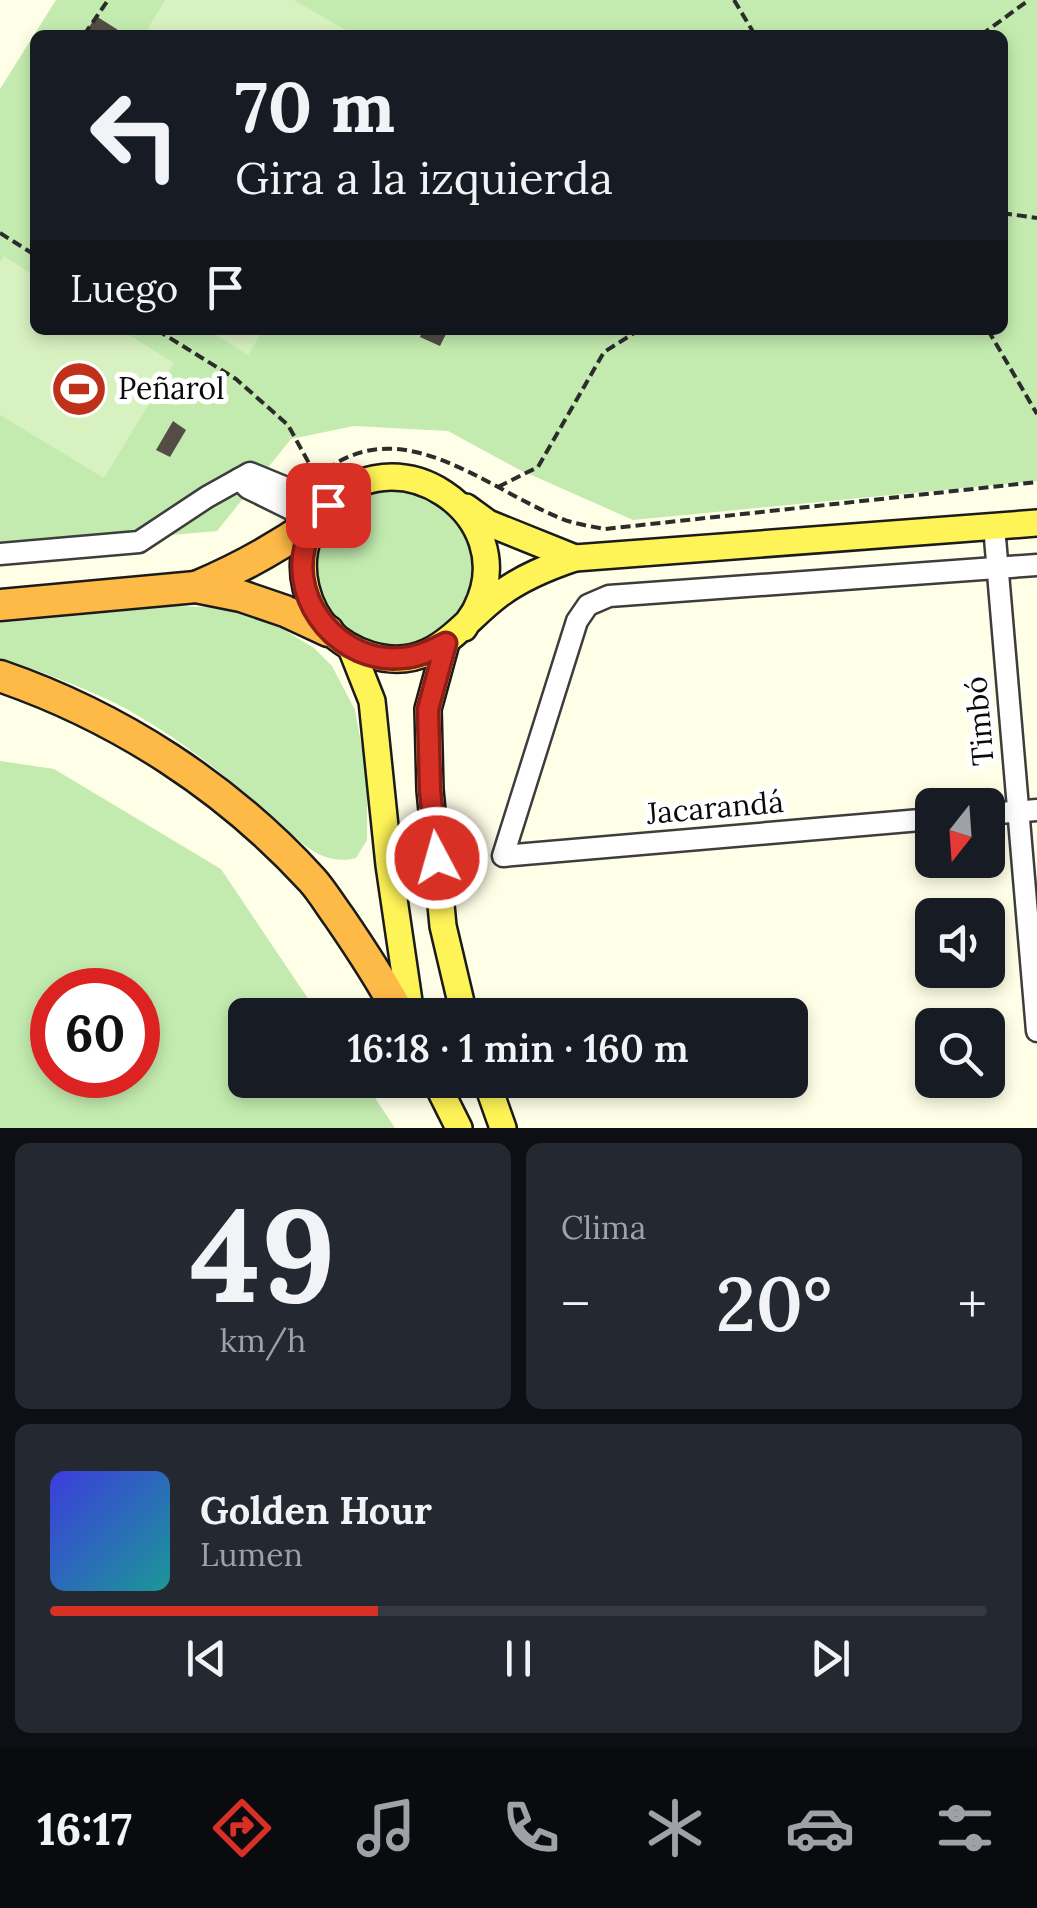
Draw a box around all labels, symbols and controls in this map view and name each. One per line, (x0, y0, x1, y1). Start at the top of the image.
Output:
text: 70 m (235, 62, 395, 151)
icon: left (70, 70, 200, 200)
text: Gira a la izquierda (235, 149, 613, 206)
icon: arrive (198, 260, 253, 315)
text: Luego (70, 264, 178, 312)
sports icon: Peñarol (49, 359, 109, 419)
place label: Peñarol (118, 369, 224, 407)
pin (286, 463, 371, 548)
icon: arrive (301, 478, 356, 533)
street label: Timbó (956, 675, 1002, 767)
street label: Jacarandá (644, 782, 785, 832)
north arrow (915, 788, 1005, 878)
map controls (915, 788, 1005, 1098)
position arrow (385, 806, 489, 910)
button: sound (915, 898, 1005, 988)
speed limit sign: 60 (30, 968, 160, 1098)
button: search (915, 1008, 1005, 1098)
text: 16:18 · 1 min · 160 m (347, 1024, 689, 1072)
text: 49 (190, 1171, 336, 1338)
text: Clima (561, 1207, 646, 1248)
text: 20° (716, 1256, 832, 1352)
text: − (561, 1269, 590, 1339)
text: + (958, 1269, 987, 1339)
text: km/h (220, 1320, 306, 1361)
text: Golden Hour (200, 1486, 432, 1534)
text: Lumen (200, 1534, 303, 1575)
icon: previous (179, 1631, 234, 1686)
icon: pause (491, 1631, 546, 1686)
icon: next (803, 1631, 858, 1686)
icon: directions (207, 1793, 277, 1863)
icon: music (351, 1793, 421, 1863)
icon: phone (496, 1793, 566, 1863)
icon: climate (640, 1793, 710, 1863)
icon: car (785, 1793, 855, 1863)
icon: filters (930, 1793, 1000, 1863)
text: 16:17 (37, 1800, 132, 1857)

